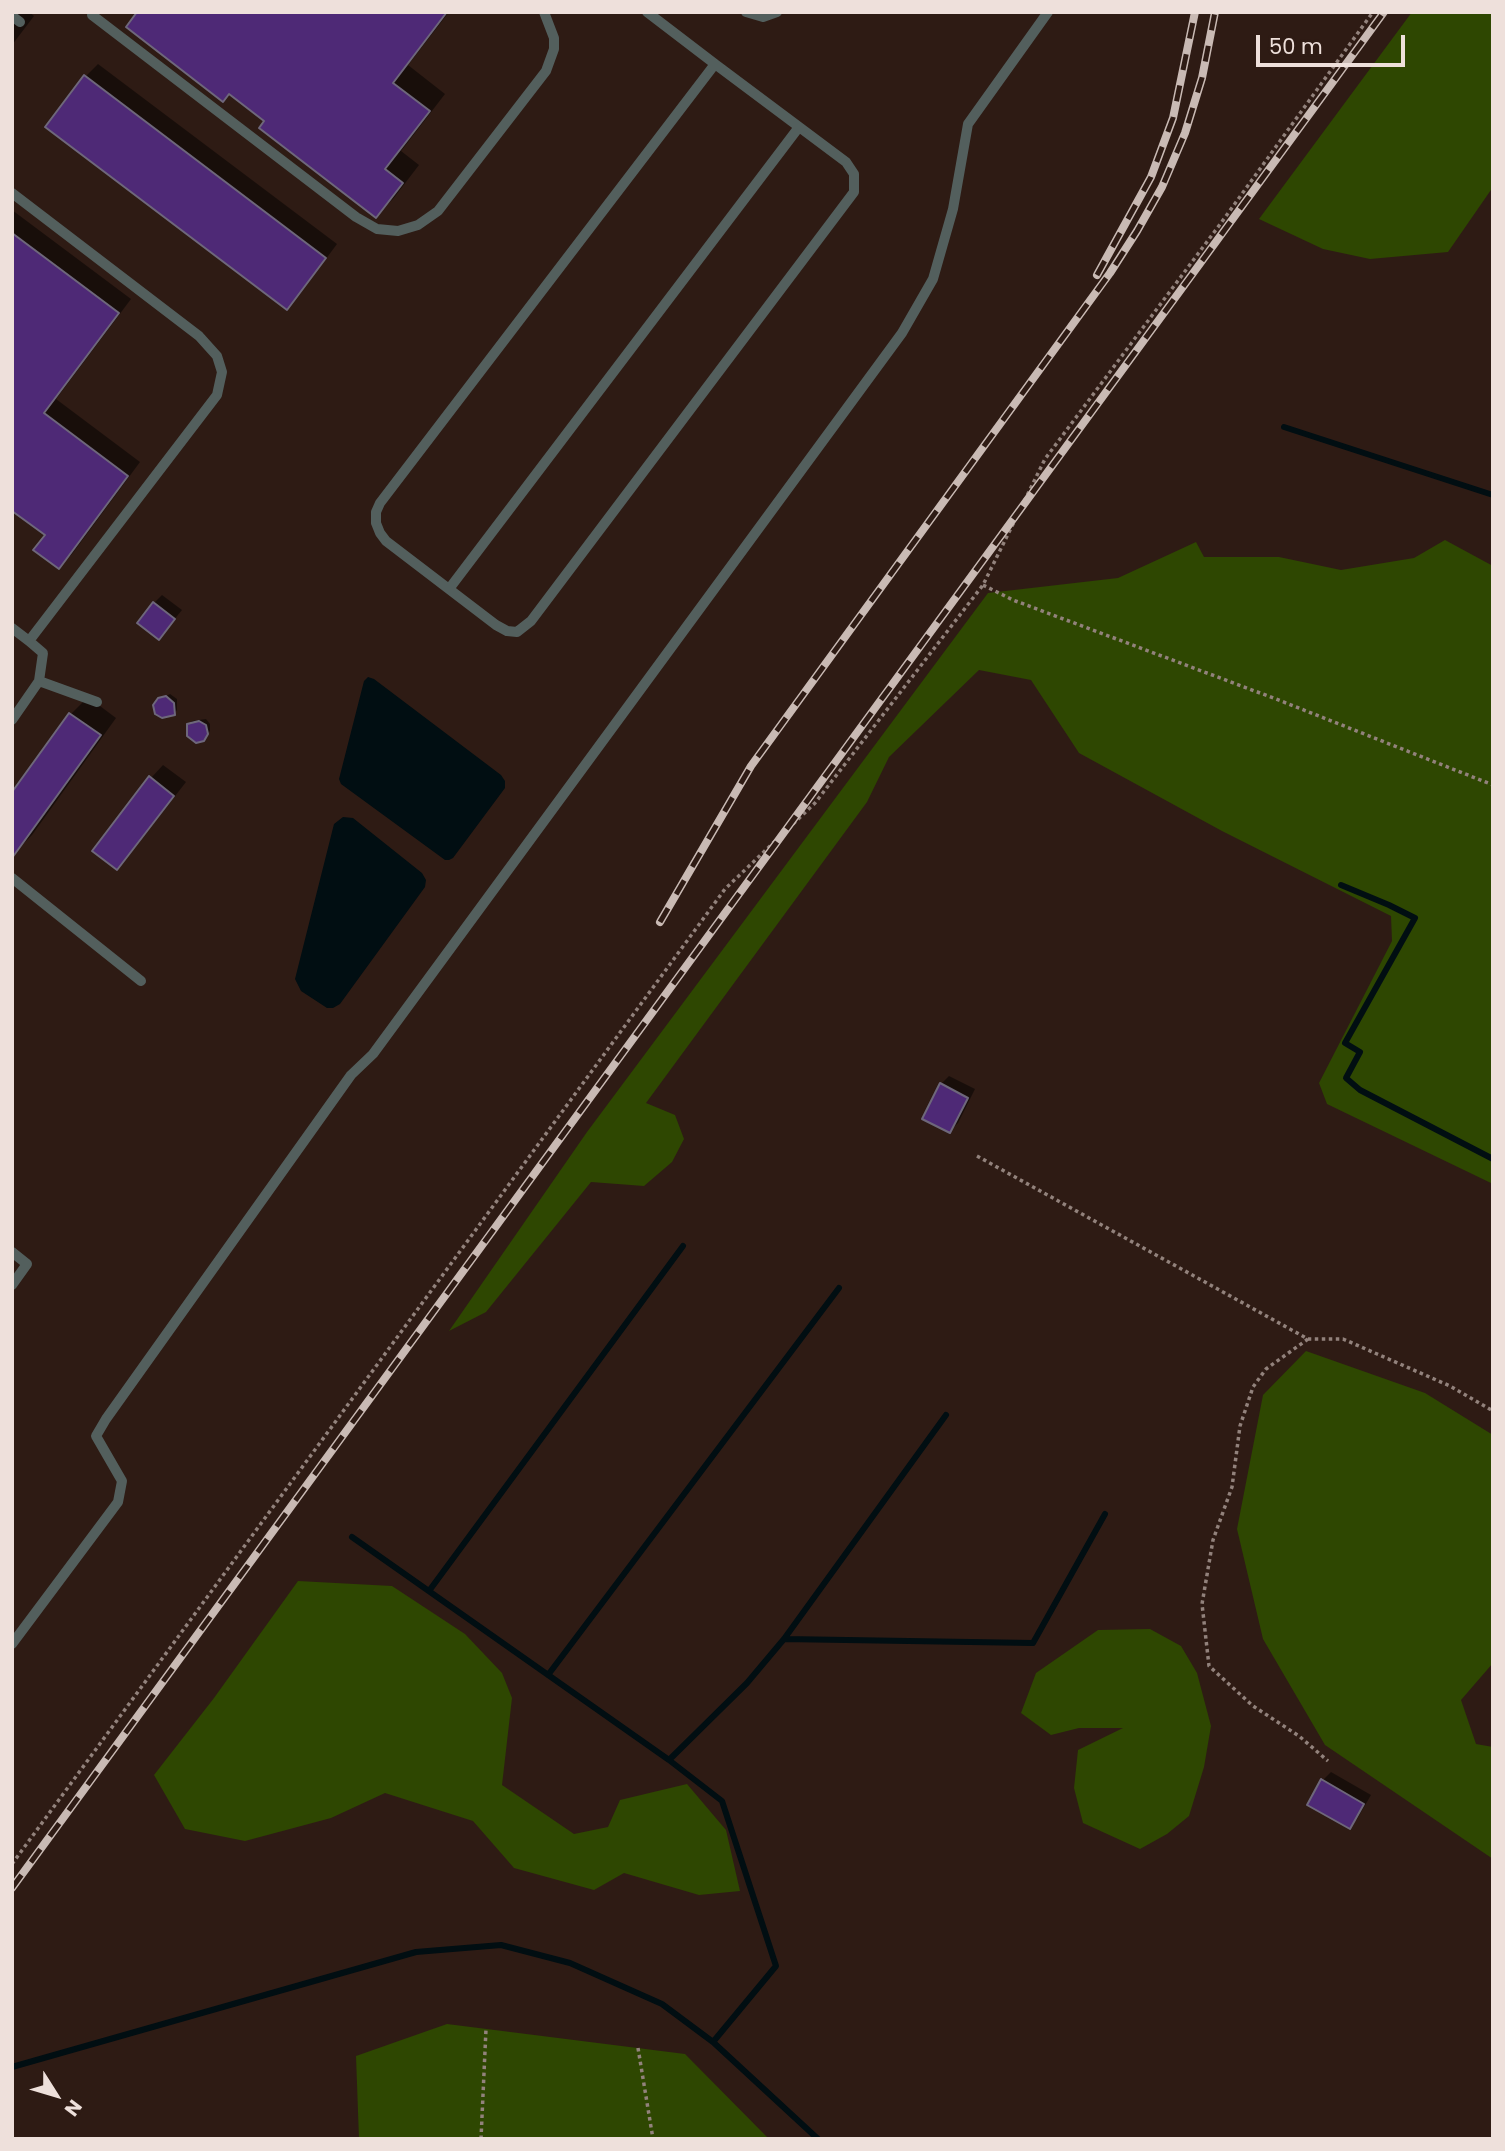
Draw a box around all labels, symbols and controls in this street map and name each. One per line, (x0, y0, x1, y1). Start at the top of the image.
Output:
scale bar (1260, 21, 1409, 65)
text: 50 m (1269, 32, 1323, 61)
north arrow (21, 2060, 91, 2130)
text: N (58, 2094, 88, 2122)

